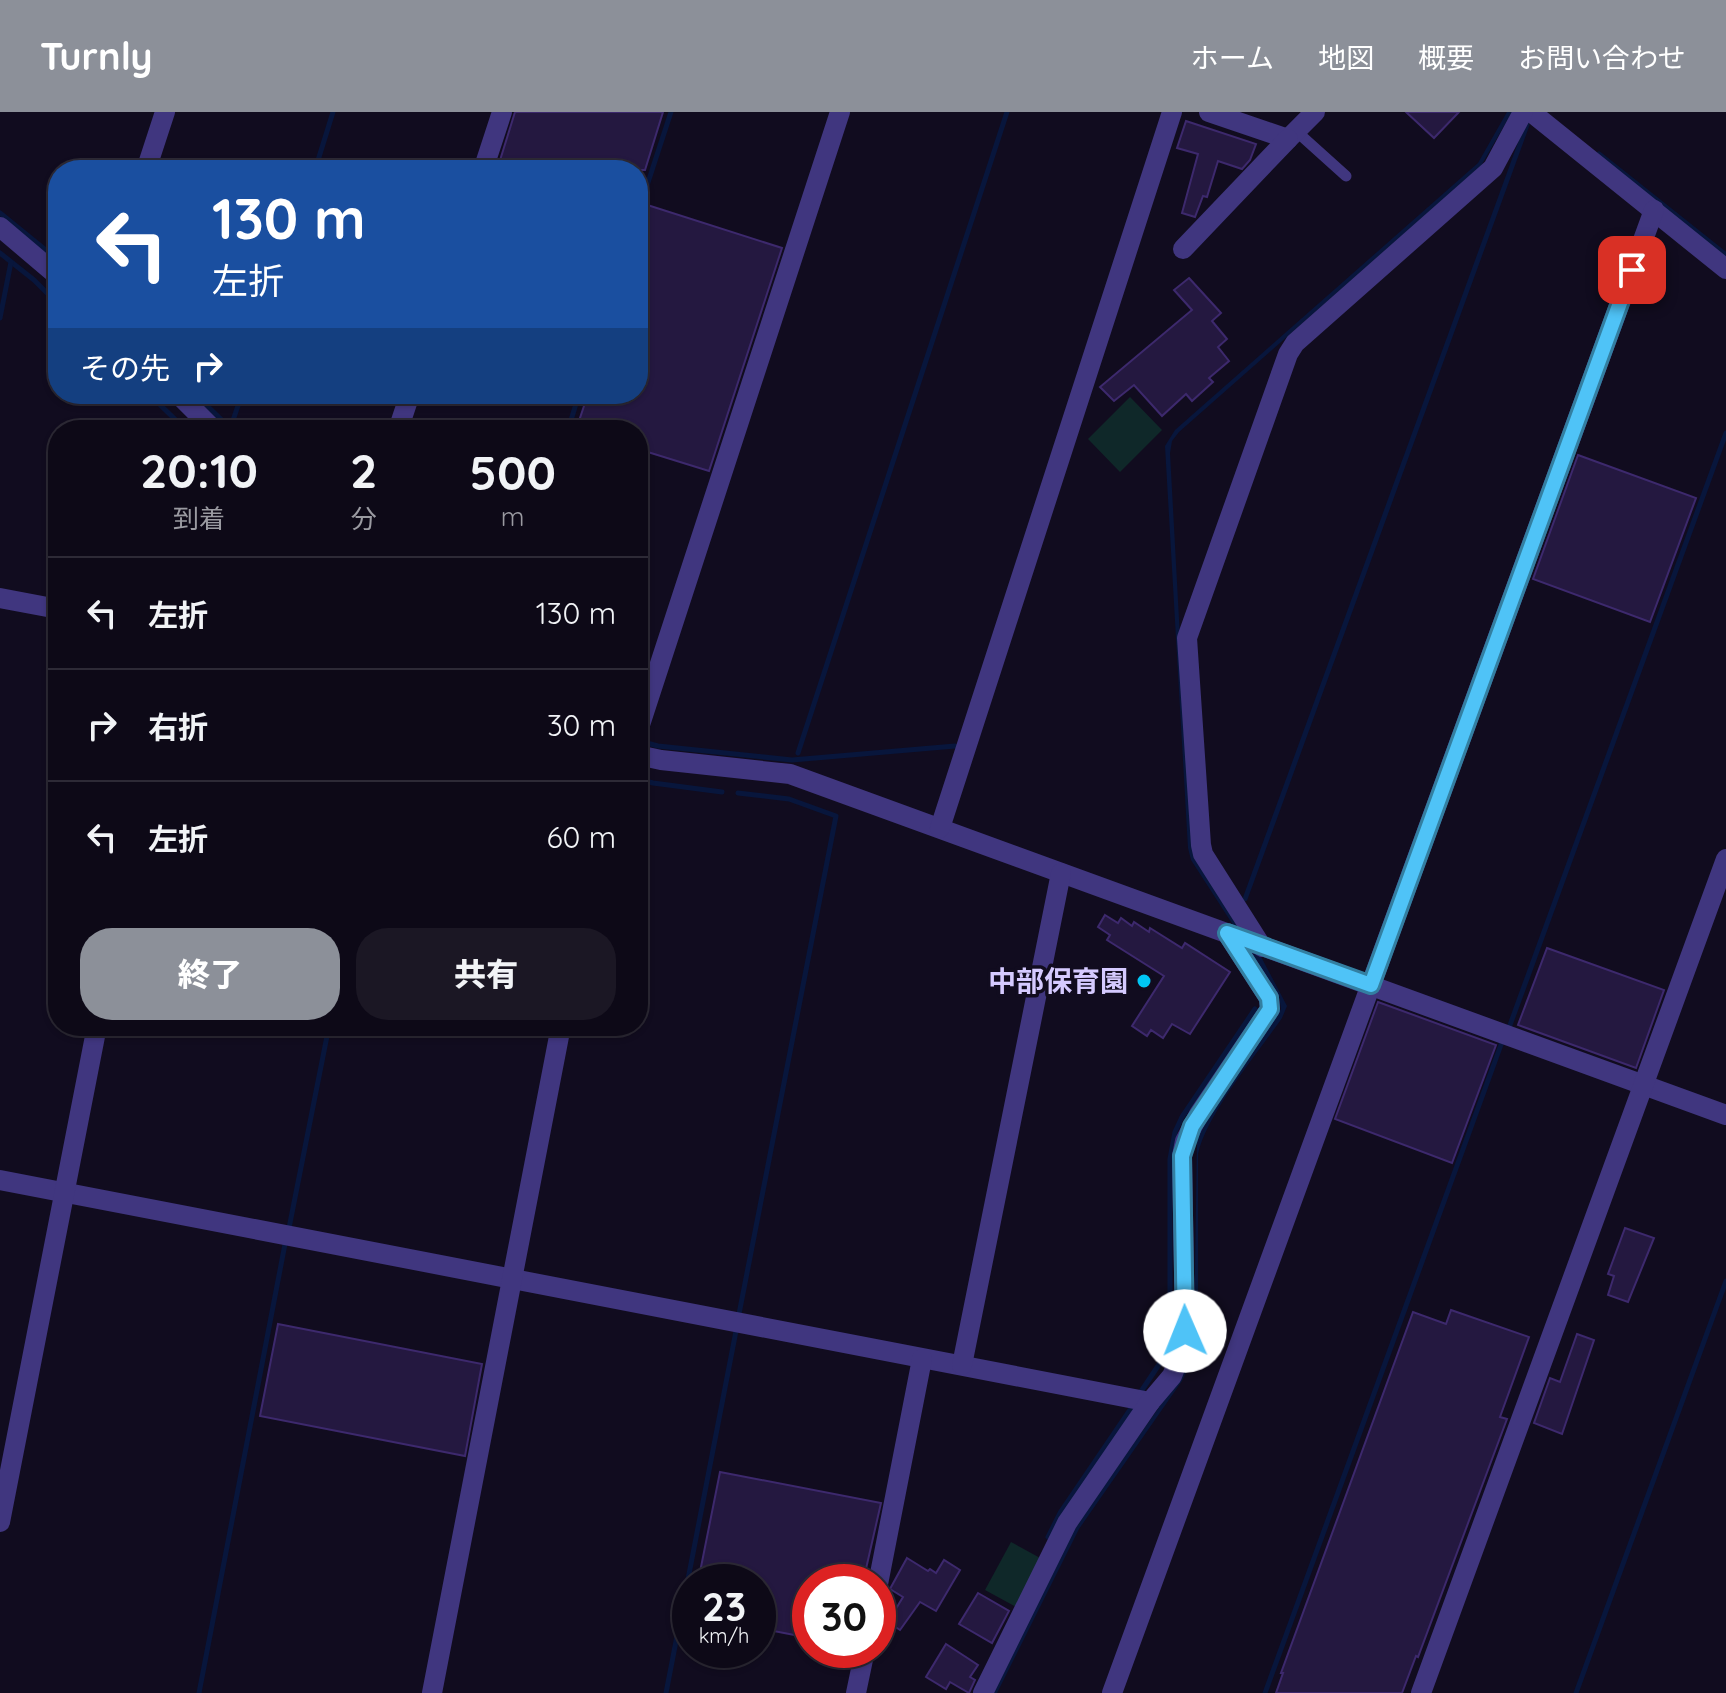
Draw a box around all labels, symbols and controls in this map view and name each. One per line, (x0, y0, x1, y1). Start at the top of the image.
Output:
text: Turnly (40, 32, 153, 80)
text: ホーム (1191, 40, 1274, 75)
text: 地図 (1318, 40, 1374, 75)
text: 概要 (1418, 40, 1474, 75)
text: お問い合わせ (1518, 40, 1686, 75)
text: 130 m (212, 183, 366, 253)
icon: left (80, 192, 184, 296)
pin (1598, 236, 1666, 304)
icon: arrive (1610, 248, 1654, 292)
text: 左折 (212, 258, 284, 303)
icon: right (186, 344, 230, 388)
text: その先 (80, 349, 170, 387)
text: 20:10 (140, 440, 258, 500)
text: 2 (350, 440, 377, 500)
text: 500 (469, 442, 556, 502)
text: m (501, 500, 525, 533)
text: 到着 (173, 502, 225, 535)
text: 分 (351, 502, 377, 535)
icon: left (80, 591, 124, 635)
text: 130 m (536, 594, 616, 632)
text: 左折 (148, 596, 208, 634)
icon: right (80, 703, 124, 747)
text: 30 m (547, 706, 616, 744)
text: 右折 (148, 708, 208, 746)
icon: left (80, 815, 124, 859)
text: 60 m (546, 818, 616, 856)
text: 左折 (148, 820, 208, 858)
button: 終了 (80, 928, 340, 1020)
button: 共有 (356, 928, 616, 1020)
place label: 中部保育園 (988, 963, 1128, 998)
marker: 中部保育園 (1135, 972, 1153, 990)
position arrow (1143, 1289, 1227, 1373)
speed limit sign: 30 (792, 1564, 896, 1668)
text: 23 (702, 1581, 746, 1631)
text: km/h (699, 1623, 749, 1648)

